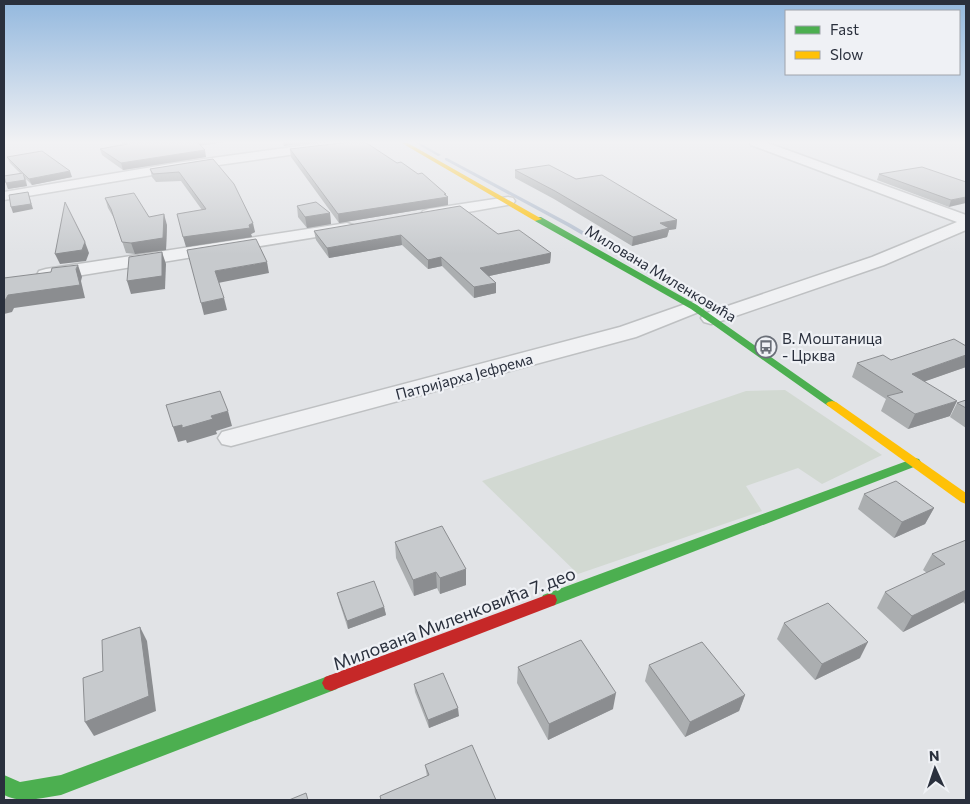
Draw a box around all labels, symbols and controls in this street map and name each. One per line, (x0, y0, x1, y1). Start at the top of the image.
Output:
legend (785, 10, 960, 75)
text: Fast (830, 20, 859, 38)
text: Slow (830, 45, 863, 63)
street label: Милована Миленковића (582, 221, 740, 325)
place label: В. Моштаница - Црква (782, 329, 882, 364)
bus stop icon: В. Моштаница - Црква (754, 335, 778, 359)
street label: Патријарха Јефрема (393, 349, 535, 403)
street label: Милована Миленковића 7. део (330, 562, 578, 674)
north arrow (910, 744, 960, 794)
text: N (929, 747, 940, 764)

